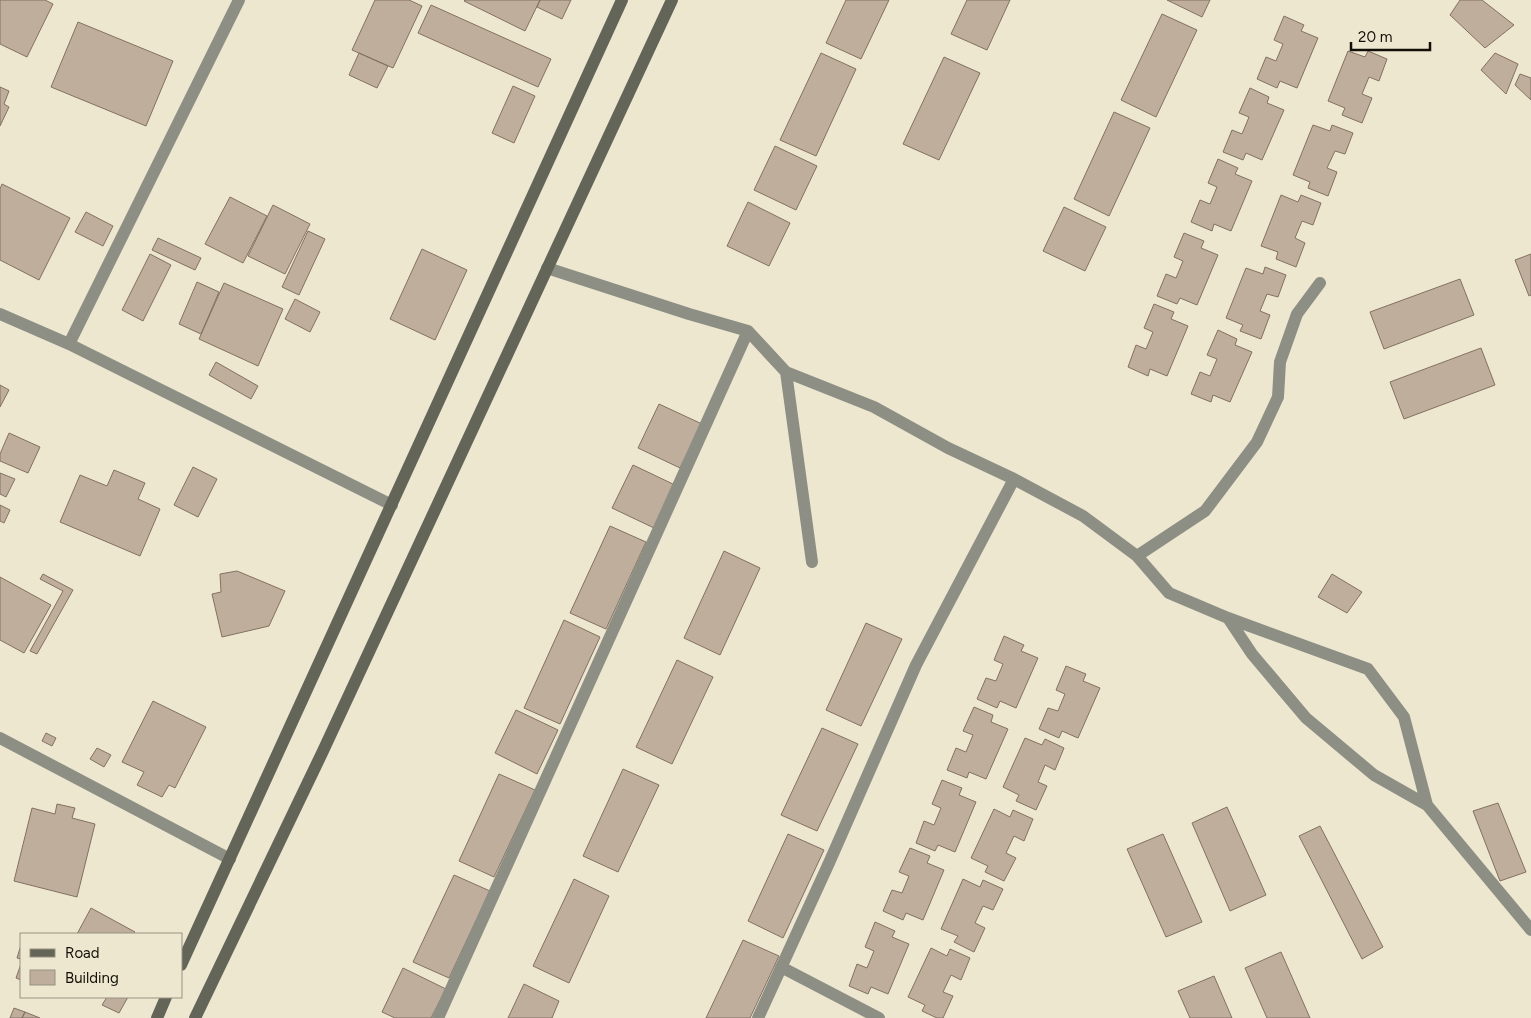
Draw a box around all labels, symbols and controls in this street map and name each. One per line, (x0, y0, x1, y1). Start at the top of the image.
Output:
scale bar (1351, 20, 1430, 52)
text: 20 m (1358, 28, 1392, 46)
legend (20, 933, 182, 998)
text: Road (65, 944, 100, 962)
text: Building (65, 969, 119, 987)

